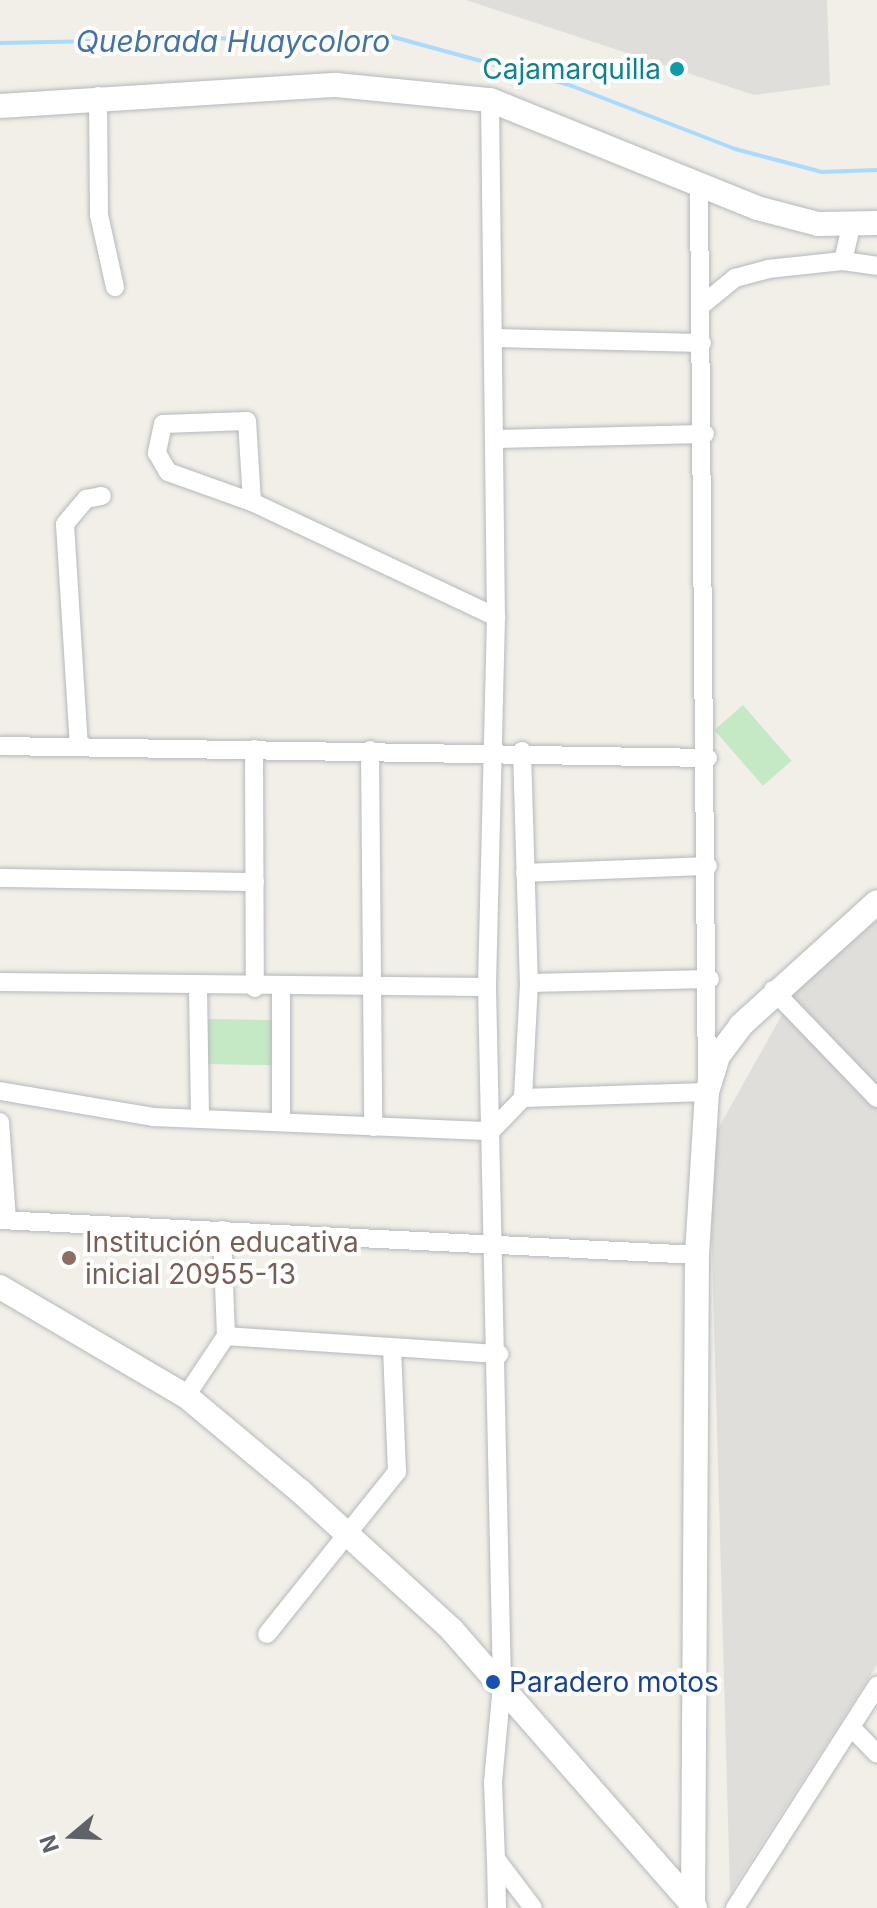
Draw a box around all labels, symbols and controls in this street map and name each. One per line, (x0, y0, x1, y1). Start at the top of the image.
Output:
water label: Quebrada Huaycoloro (76, 23, 390, 59)
place label: Cajamarquilla (482, 52, 661, 86)
marker: Cajamarquilla (668, 60, 686, 78)
place label: Institución educativa inicial 20955-13 (85, 1225, 359, 1291)
marker: Institución educativa inicial 20955-13 (60, 1249, 78, 1267)
place label: Paradero motos (509, 1665, 719, 1699)
marker: Paradero motos (484, 1673, 502, 1691)
north arrow (32, 1796, 112, 1876)
text: N (34, 1832, 64, 1856)

